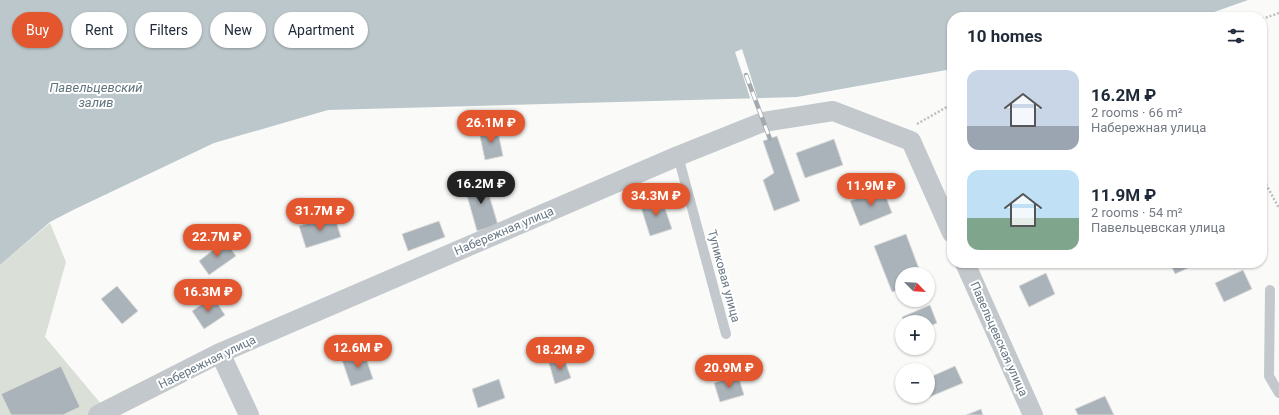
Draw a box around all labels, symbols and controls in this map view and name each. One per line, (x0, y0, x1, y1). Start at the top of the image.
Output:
chip: Buy (12, 12, 63, 48)
chip: Rent (71, 12, 127, 48)
chip: Filters (135, 12, 202, 48)
chip: New (210, 12, 266, 48)
chip: Apartment (274, 12, 368, 48)
icon: filters (1225, 25, 1247, 47)
text: 10 homes (967, 26, 1043, 46)
water label: Павельцевский залив (49, 80, 143, 110)
text: 16.2M ₽ (1091, 85, 1156, 105)
icon: home (999, 86, 1047, 134)
text: 2 rooms · 66 m² (1091, 105, 1183, 120)
pin: 26.1M ₽ (454, 110, 528, 144)
text: 26.1M ₽ (466, 115, 516, 130)
text: Набережная улица (1091, 120, 1206, 135)
pin: 16.2M ₽ (444, 171, 518, 205)
pin: 11.9M ₽ (834, 173, 908, 207)
text: 16.2M ₽ (456, 176, 506, 191)
text: 11.9M ₽ (846, 178, 896, 193)
pin: 34.3M ₽ (619, 183, 693, 217)
text: 11.9M ₽ (1091, 185, 1156, 205)
icon: home (999, 186, 1047, 234)
text: 34.3M ₽ (631, 188, 681, 203)
pin: 31.7M ₽ (283, 198, 357, 232)
text: 31.7M ₽ (295, 203, 345, 218)
street label: Набережная улица (452, 204, 556, 258)
text: 2 rooms · 54 m² (1091, 205, 1183, 220)
text: Павельцевская улица (1091, 220, 1225, 235)
pin: 22.7M ₽ (180, 224, 254, 258)
street label: Тупиковая улица (705, 228, 743, 324)
text: 22.7M ₽ (192, 229, 242, 244)
north arrow (895, 267, 935, 307)
map controls (895, 267, 935, 403)
pin: 16.3M ₽ (171, 279, 245, 313)
street label: Павельцевская улица (967, 280, 1031, 398)
text: 16.3M ₽ (183, 284, 233, 299)
button: + (895, 315, 935, 355)
street label: Набережная улица (156, 332, 258, 392)
pin: 12.6M ₽ (321, 335, 395, 369)
pin: 18.2M ₽ (523, 337, 597, 371)
text: 12.6M ₽ (333, 340, 383, 355)
text: 18.2M ₽ (535, 342, 585, 357)
pin: 20.9M ₽ (692, 355, 766, 389)
text: 20.9M ₽ (704, 360, 754, 375)
button: − (895, 363, 935, 403)

